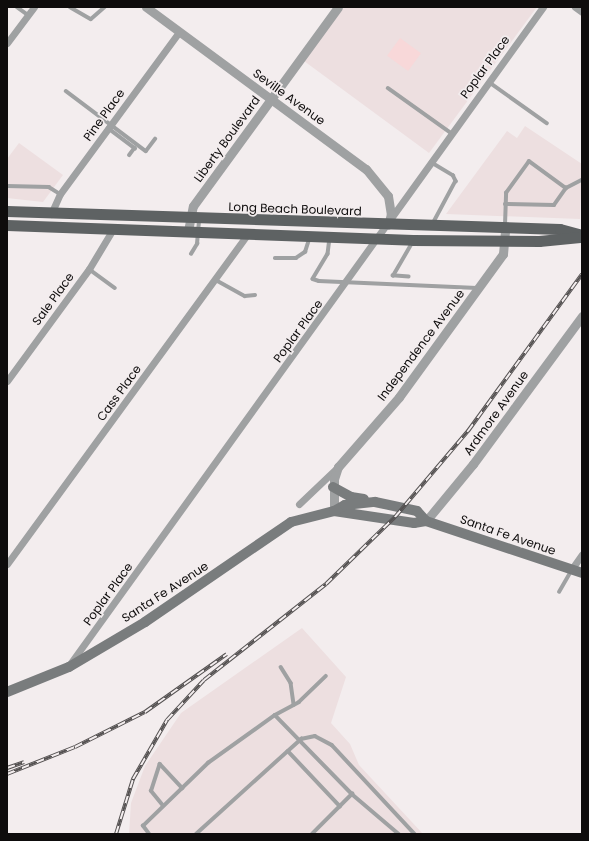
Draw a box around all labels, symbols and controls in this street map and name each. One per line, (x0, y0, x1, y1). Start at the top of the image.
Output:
street label: Poplar Place (457, 33, 513, 101)
street label: Seville Avenue (250, 66, 328, 128)
street label: Pine Place (80, 86, 128, 144)
street label: Liberty Boulevard (191, 93, 263, 185)
street label: Long Beach Boulevard (228, 199, 362, 219)
street label: Sale Place (29, 270, 77, 328)
street label: Independence Avenue (374, 287, 468, 403)
street label: Poplar Place (270, 297, 326, 365)
street label: Cass Place (94, 362, 144, 424)
street label: Ardmore Avenue (461, 368, 531, 458)
street label: Santa Fe Avenue (458, 512, 558, 558)
street label: Santa Fe Avenue (119, 559, 211, 625)
street label: Poplar Place (80, 560, 136, 628)

